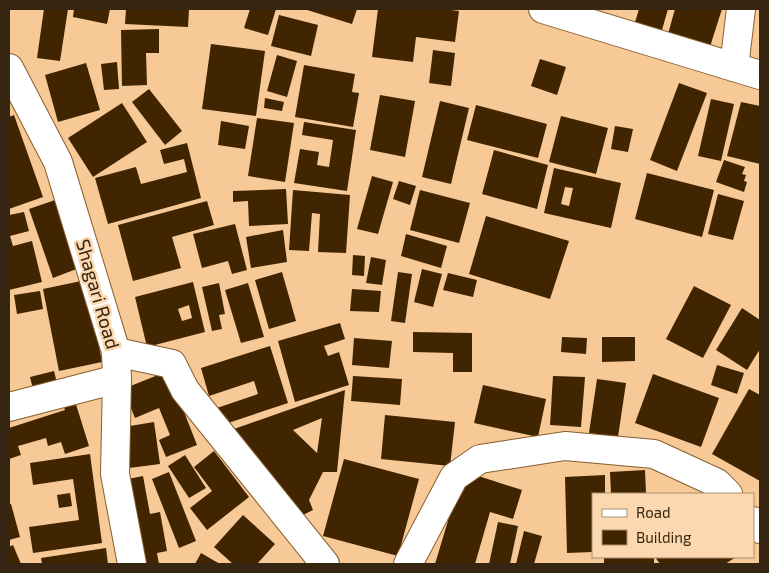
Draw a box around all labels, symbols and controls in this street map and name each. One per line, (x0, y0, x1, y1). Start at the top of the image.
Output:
street label: Shagari Road (72, 236, 125, 352)
legend (592, 493, 754, 558)
text: Road (636, 503, 671, 521)
text: Building (636, 528, 692, 546)

